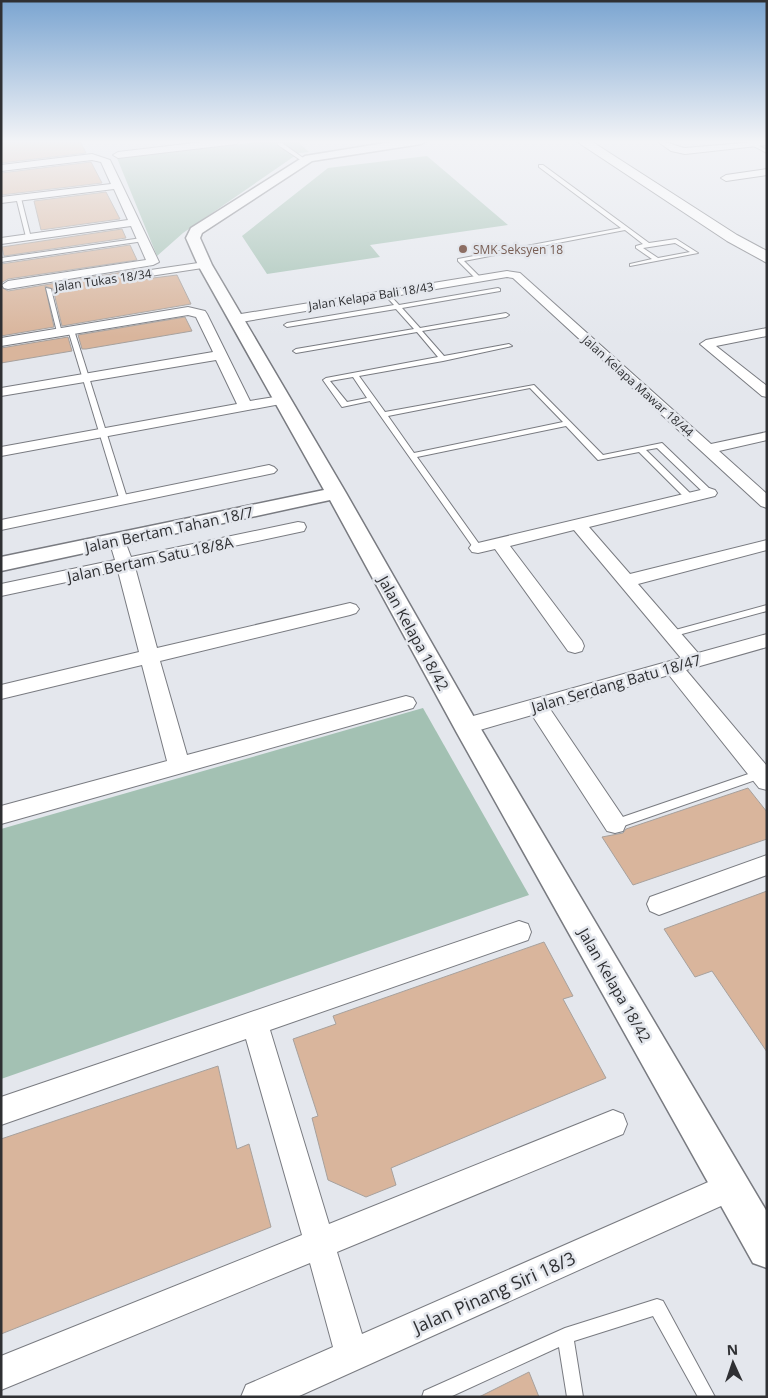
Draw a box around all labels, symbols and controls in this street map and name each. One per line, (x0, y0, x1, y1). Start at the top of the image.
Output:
place label: SMK Seksyen 18 (473, 241, 563, 258)
marker: SMK Seksyen 18 (457, 243, 469, 255)
street label: Jalan Tukas 18/34 (52, 265, 153, 295)
street label: Jalan Kelapa Bali 18/43 (306, 278, 435, 314)
street label: Jalan Kelapa Mawar 18/44 (578, 331, 697, 441)
street label: Jalan Bertam Tahan 18/7 (81, 501, 255, 557)
street label: Jalan Bertam Satu 18/8A (63, 532, 235, 587)
street label: Jalan Kelapa 18/42 (373, 570, 454, 694)
street label: Jalan Serdang Batu 18/47 (527, 649, 703, 717)
street label: Jalan Kelapa 18/42 (573, 923, 656, 1046)
street label: Jalan Pinang Siri 18/3 (407, 1245, 579, 1339)
north arrow (708, 1338, 758, 1388)
text: N (726, 1340, 738, 1359)

